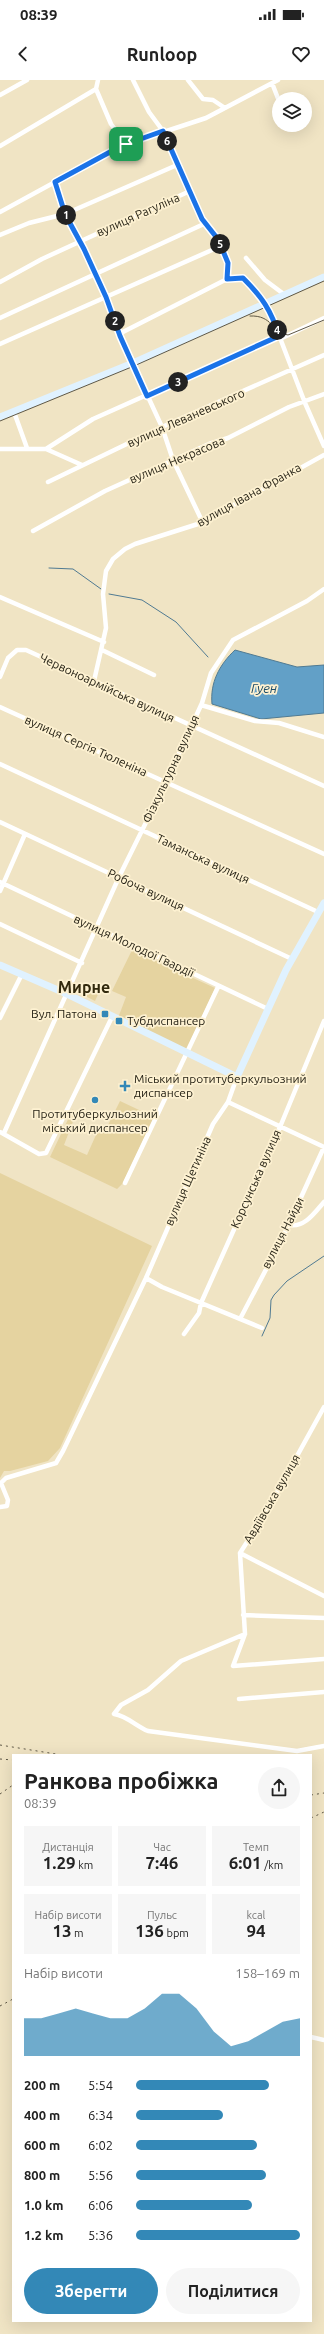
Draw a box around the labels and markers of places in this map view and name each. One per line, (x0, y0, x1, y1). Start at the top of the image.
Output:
pin (109, 127, 143, 161)
pin: 6 (157, 131, 177, 151)
pin: 1 (56, 205, 76, 225)
pin: 5 (210, 234, 230, 254)
pin: 2 (105, 311, 125, 331)
pin: 4 (267, 320, 287, 340)
pin: 3 (168, 372, 188, 392)
place label: Вул. Патона (31, 1007, 97, 1020)
marker: Вул. Патона (100, 1009, 110, 1019)
place label: Тубдиспансер (127, 1014, 205, 1027)
marker: Тубдиспансер (114, 1016, 124, 1026)
place label: Міський протитуберкульозний диспансер (134, 1072, 307, 1099)
marker: Міський протитуберкульозний диспансер (119, 1080, 131, 1092)
marker: Протитуберкульозний міський диспансер (90, 1095, 100, 1105)
place label: Протитуберкульозний міський диспансер (32, 1107, 158, 1134)

